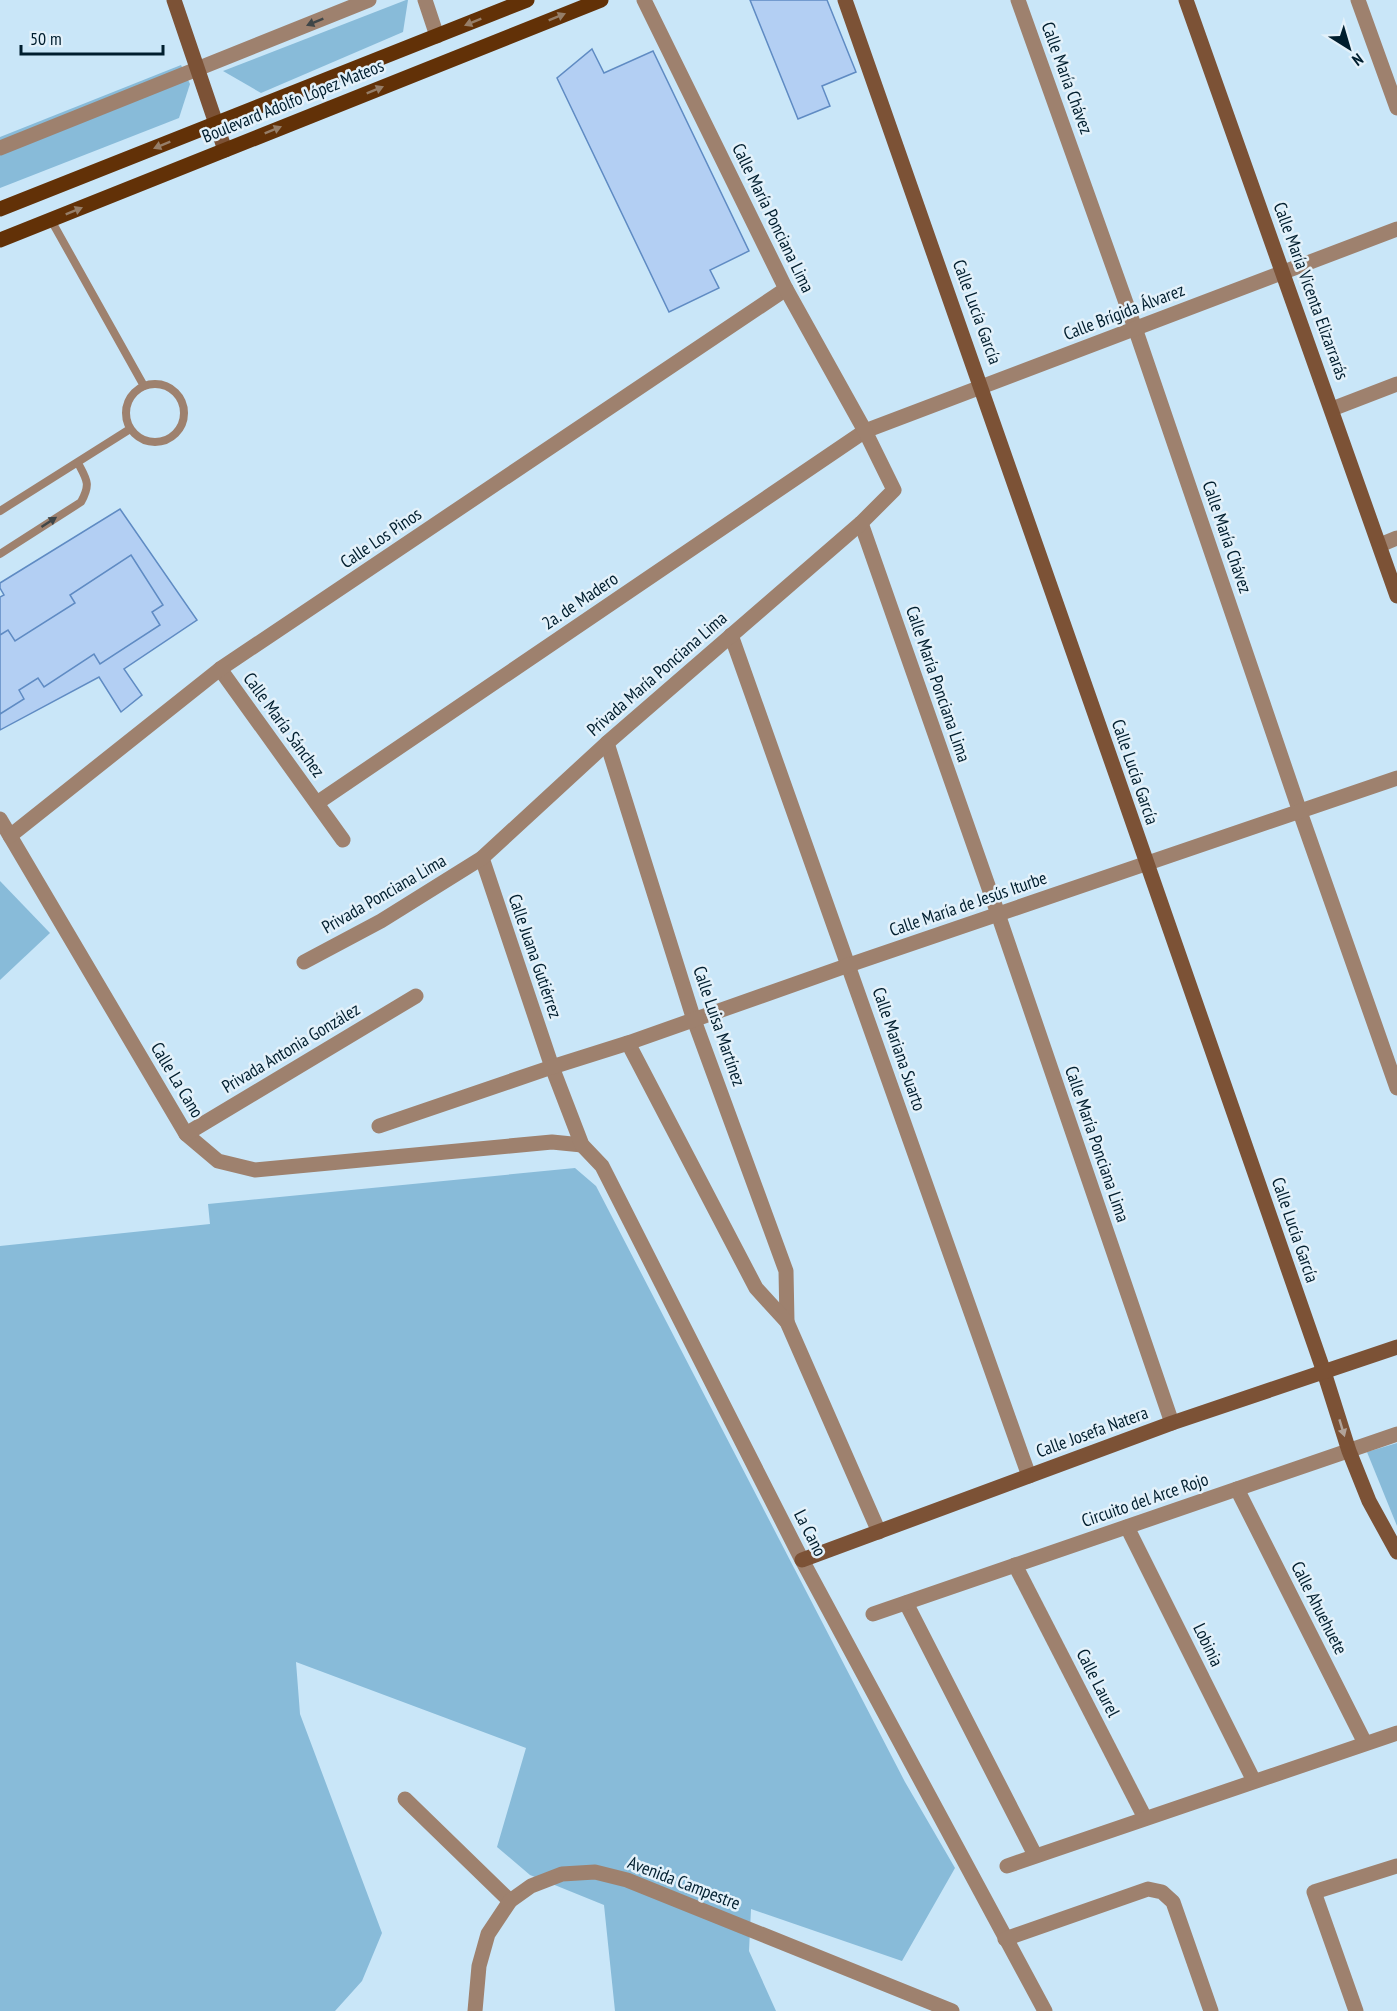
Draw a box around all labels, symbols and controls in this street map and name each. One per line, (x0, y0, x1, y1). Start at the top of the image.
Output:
one-way arrow (548, 12, 566, 22)
one-way arrow (305, 17, 323, 27)
one-way arrow (463, 17, 481, 27)
scale bar (21, 18, 164, 56)
north arrow (1319, 18, 1379, 78)
street label: Calle María Chávez (1037, 19, 1098, 137)
text: 50 m (30, 27, 62, 50)
text: N (1349, 49, 1367, 71)
street label: Boulevard Adolfo López Mateos (199, 54, 387, 148)
one-way arrow (367, 84, 385, 94)
one-way arrow (264, 125, 282, 134)
street label: Calle María Ponciana Lima (727, 139, 820, 296)
one-way arrow (153, 140, 171, 150)
street label: Calle María Vicenta Elizarrarás (1269, 199, 1354, 383)
one-way arrow (65, 205, 83, 215)
street label: Calle Lucía García (948, 256, 1007, 367)
street label: Calle Brígida Álvarez (1060, 278, 1188, 345)
street label: Calle María Chávez (1197, 478, 1257, 596)
street label: Calle Los Pinos (336, 502, 426, 573)
one-way arrow (41, 517, 57, 528)
street label: 2a. de Madero (537, 567, 622, 634)
street label: Calle María Ponciana Lima (901, 603, 976, 765)
street label: Privada María Ponciana Lima (582, 607, 731, 741)
street label: Calle María Sánchez (239, 668, 330, 782)
street label: Calle Lucía García (1107, 716, 1164, 827)
street label: Privada Ponciana Lima (318, 849, 450, 938)
street label: Calle María de Jesús Iturbe (886, 866, 1050, 941)
street label: Calle Juana Gutiérrez (503, 891, 567, 1021)
street label: Calle Luisa Martínez (688, 963, 751, 1089)
street label: Calle Mariana Suarto (868, 984, 931, 1114)
street label: Privada Antonia González (218, 997, 364, 1098)
street label: Calle La Cano (146, 1038, 209, 1122)
street label: Calle María Ponciana Lima (1060, 1063, 1135, 1225)
street label: Calle Lucía García (1267, 1174, 1324, 1285)
street label: Calle Josefa Natera (1033, 1401, 1151, 1462)
one-way arrow (1337, 1419, 1347, 1437)
street label: Circuito del Arce Rojo (1078, 1467, 1211, 1532)
street label: La Cano (789, 1506, 832, 1560)
street label: Calle Ahuehuete (1286, 1557, 1353, 1658)
street label: Lobinia (1188, 1619, 1229, 1670)
street label: Calle Laurel (1071, 1645, 1126, 1722)
street label: Avenida Campestre (625, 1851, 744, 1915)

